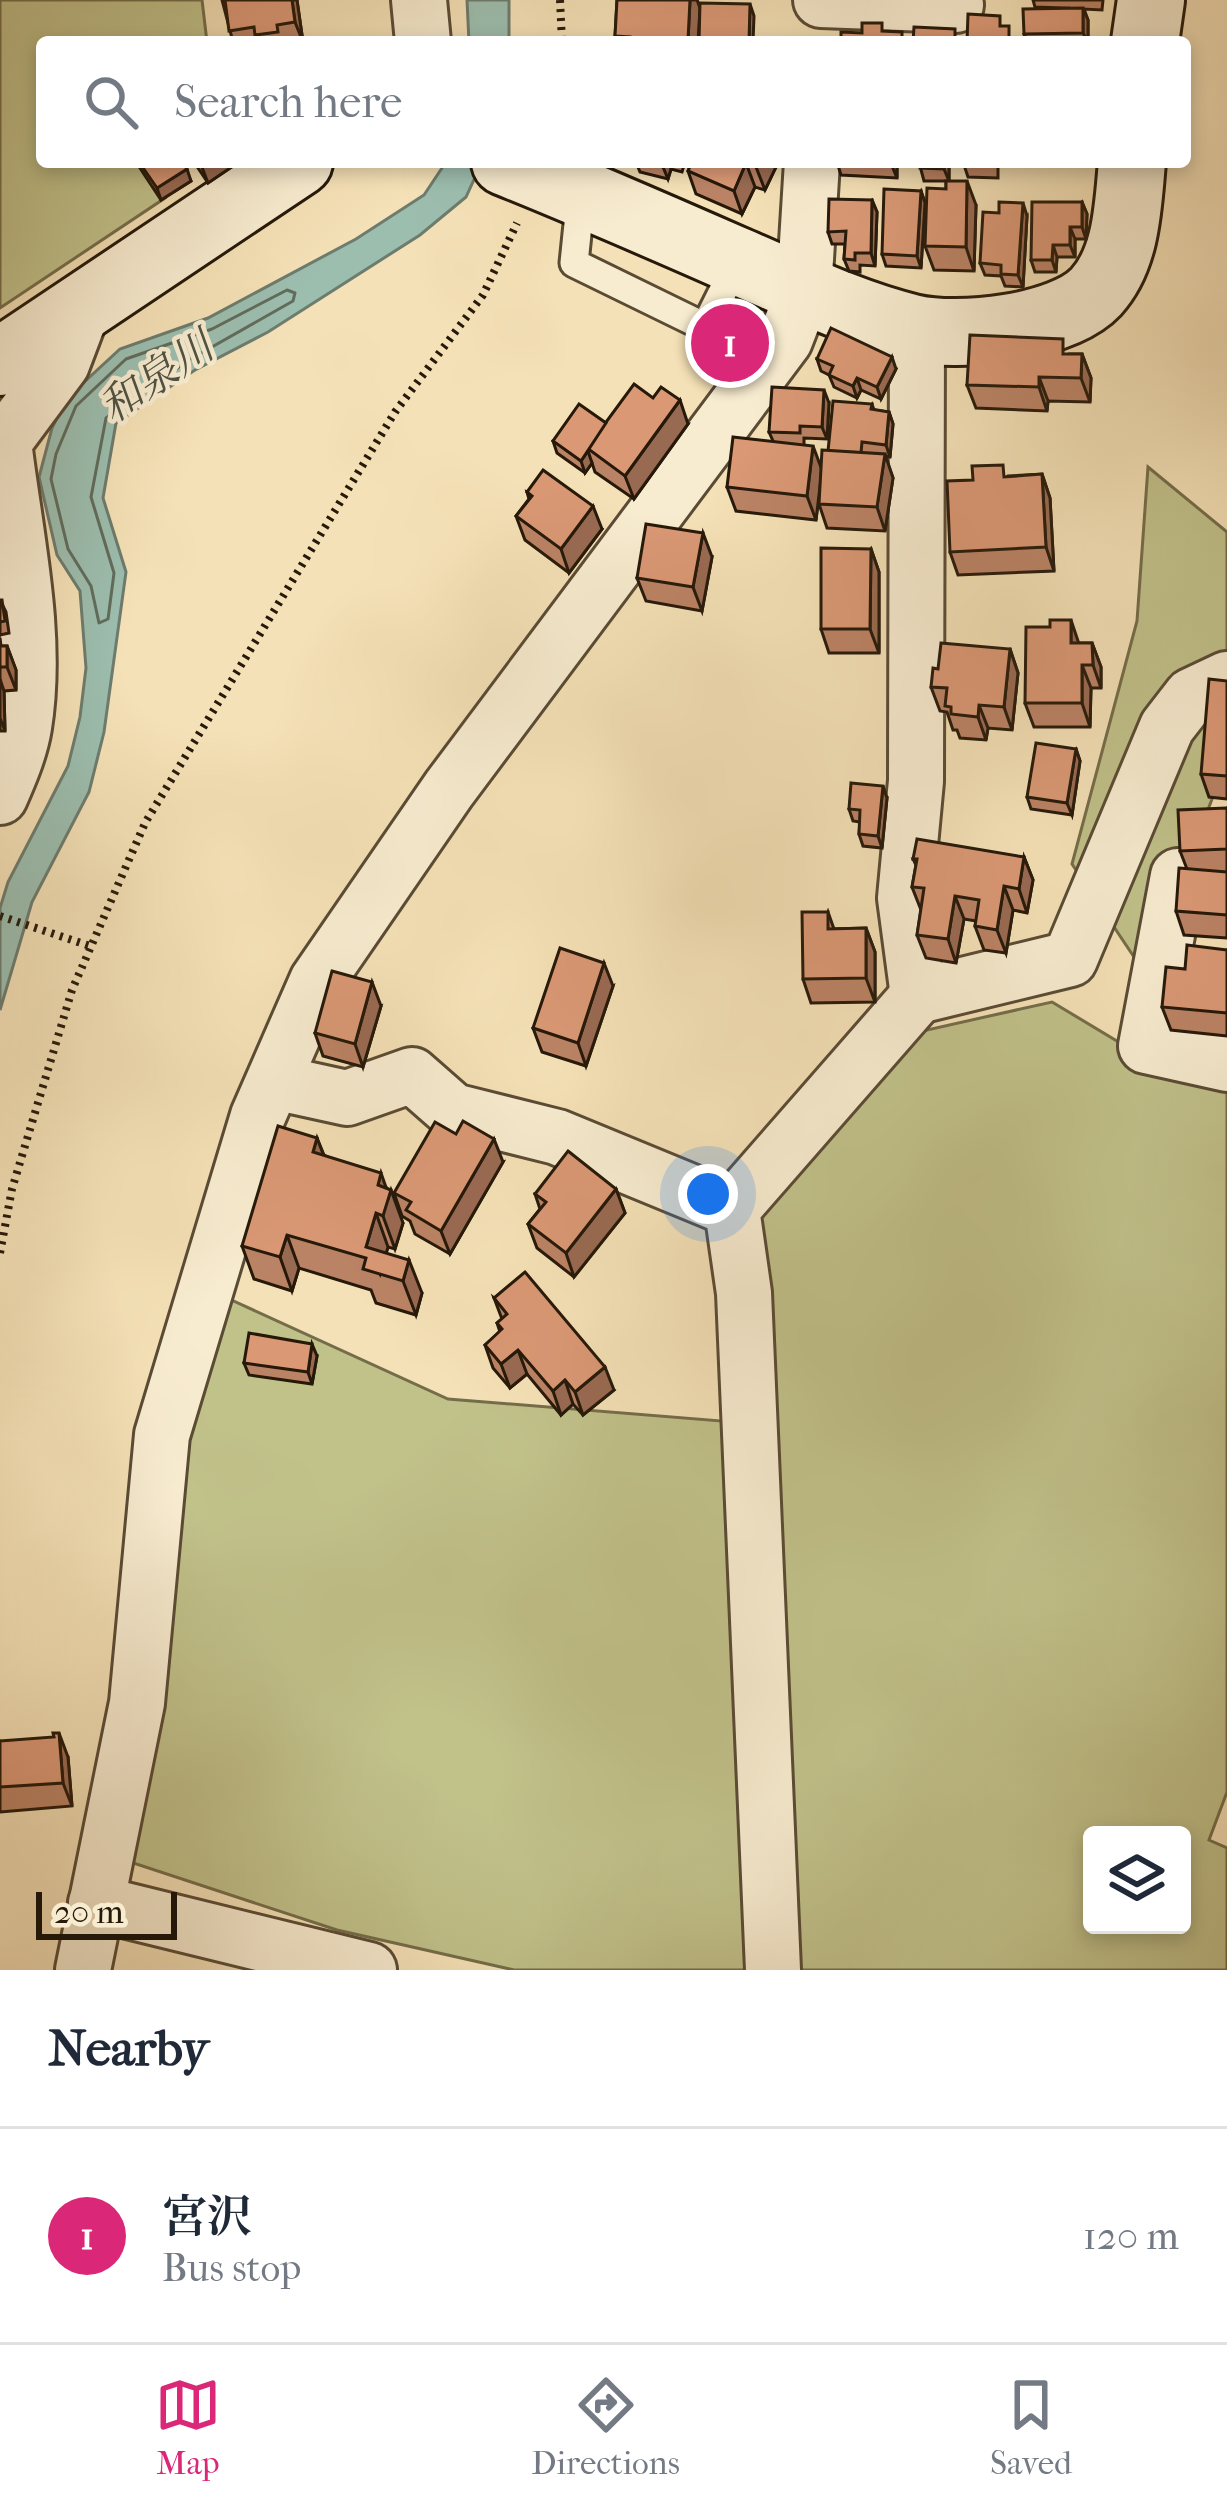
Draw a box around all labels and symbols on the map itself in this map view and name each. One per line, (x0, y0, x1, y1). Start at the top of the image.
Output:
pin: 1 (691, 298, 769, 388)
water label: 和泉川 (91, 319, 226, 433)
your location (678, 1164, 738, 1224)
scale bar (36, 1886, 177, 1939)

